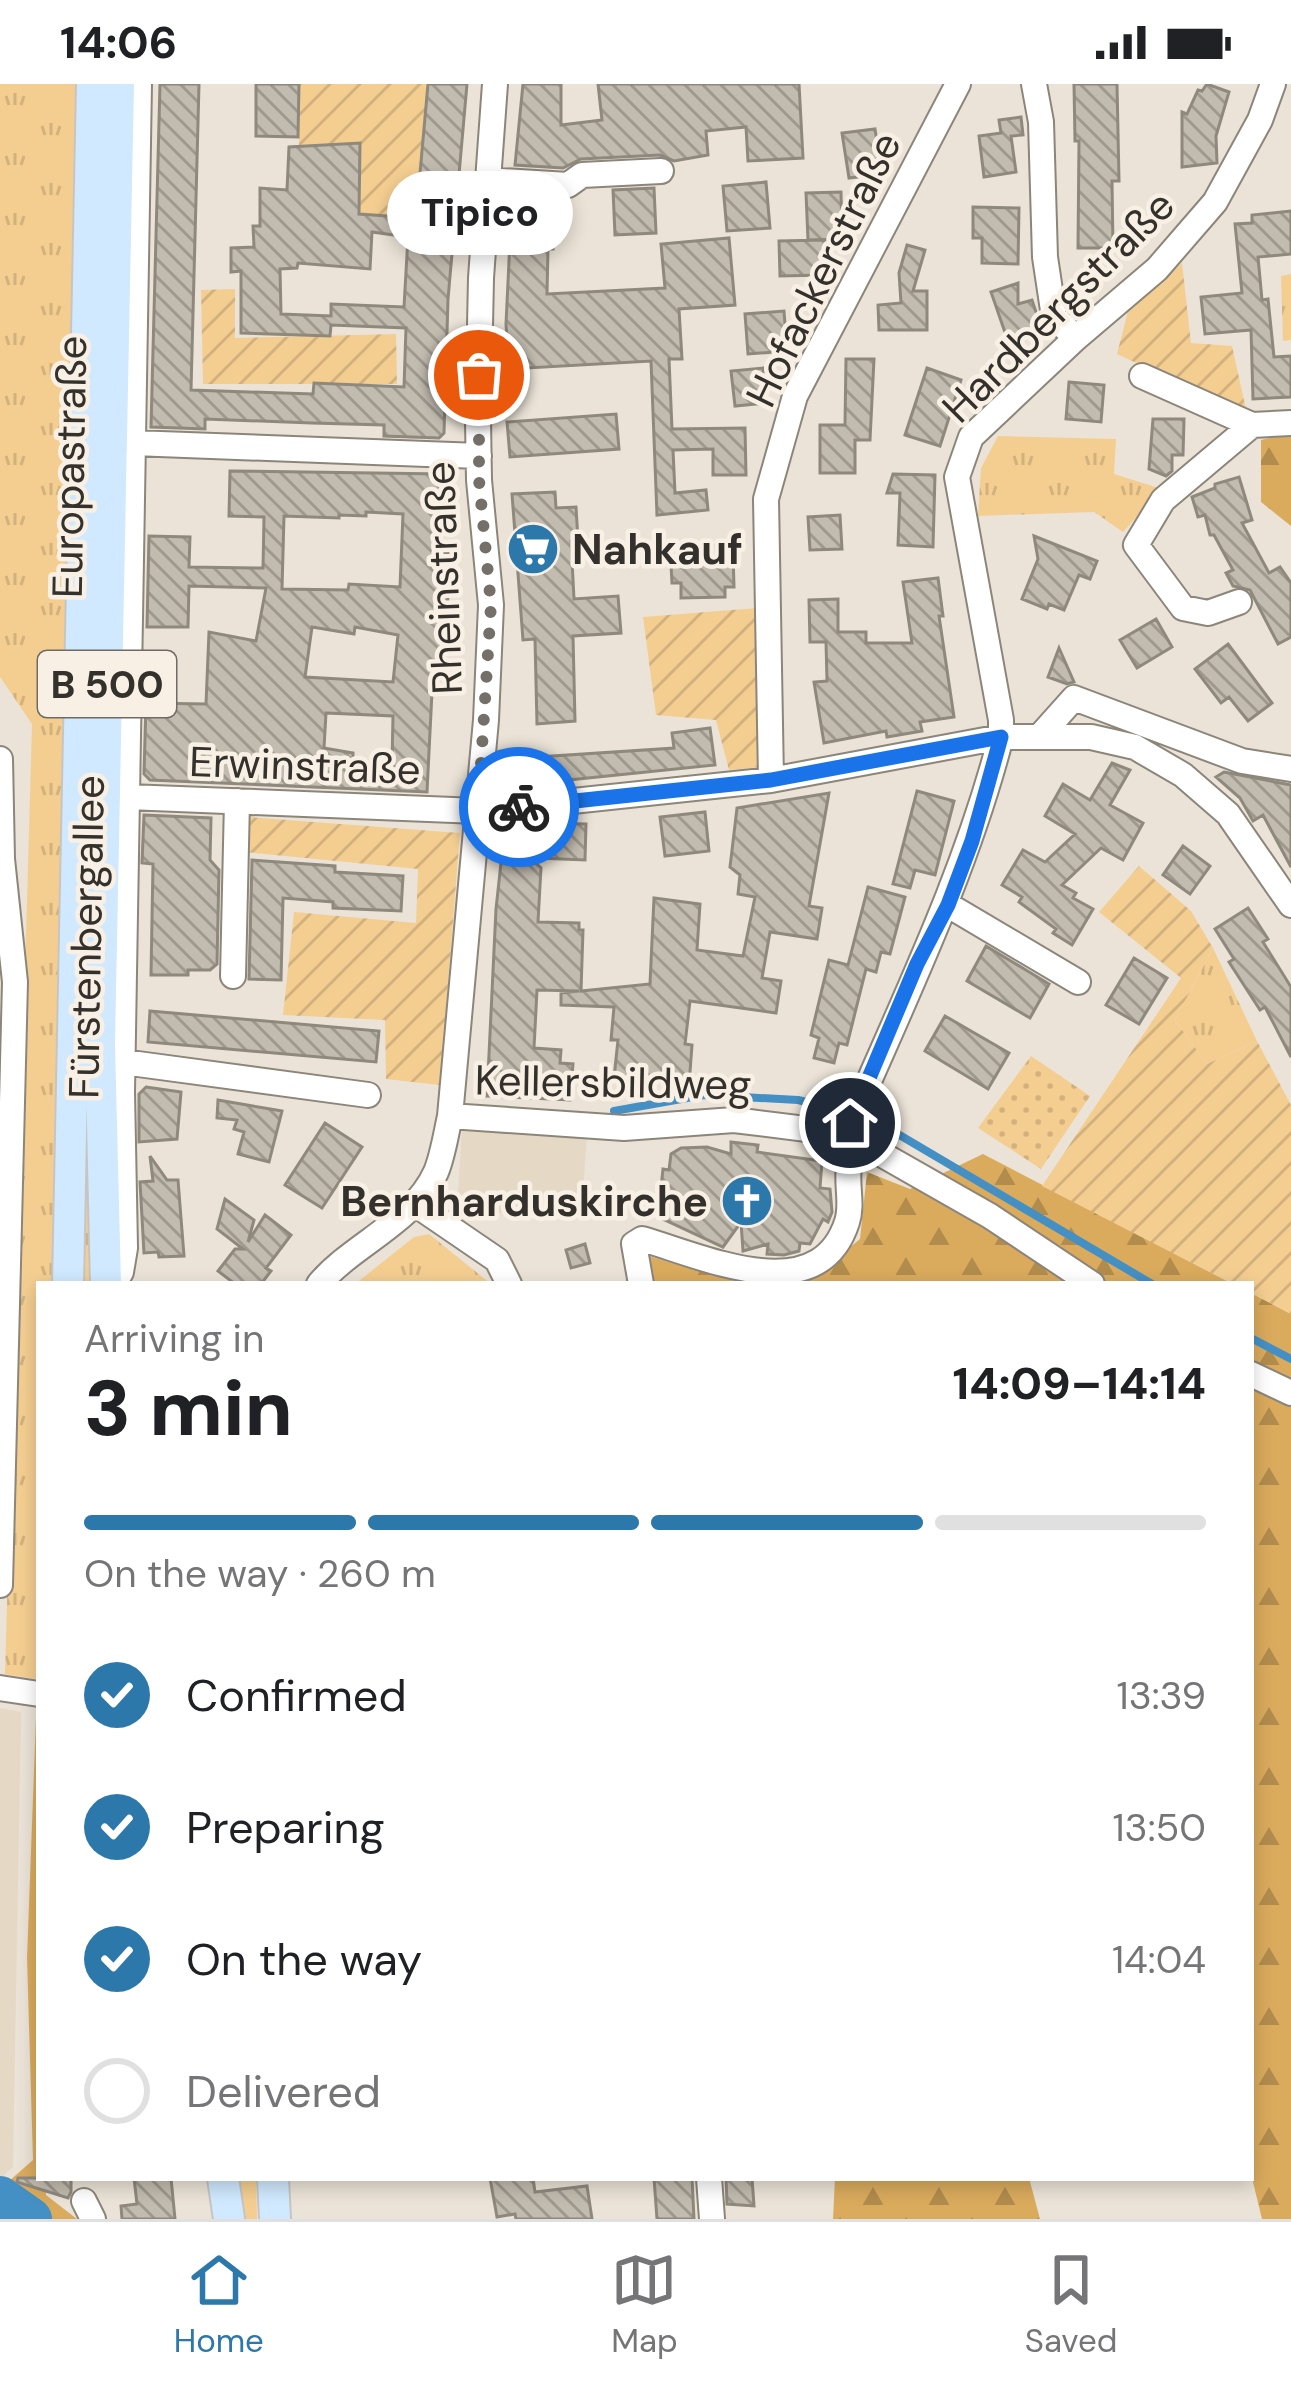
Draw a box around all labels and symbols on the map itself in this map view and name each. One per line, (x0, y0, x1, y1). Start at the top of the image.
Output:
street label: Hofackerstraße (733, 123, 914, 416)
callout: Tipico (386, 171, 572, 255)
street label: Hardbergstraße (930, 178, 1186, 434)
pin (428, 324, 530, 426)
street label: Europastraße (40, 335, 99, 599)
street label: Rheinstraße (412, 461, 475, 695)
supermarket icon: Nahkauf (505, 521, 561, 577)
place label: Nahkauf (572, 522, 743, 577)
road number: B 500 (38, 651, 176, 717)
street label: Erwinstraße (188, 734, 422, 797)
courier (459, 747, 579, 867)
street label: Fürstenbergallee (56, 775, 117, 1099)
street label: Kellersbildweg (474, 1053, 752, 1112)
pin (799, 1072, 901, 1174)
church icon: Bernharduskirche (719, 1173, 775, 1229)
place label: Bernharduskirche (340, 1174, 708, 1229)

